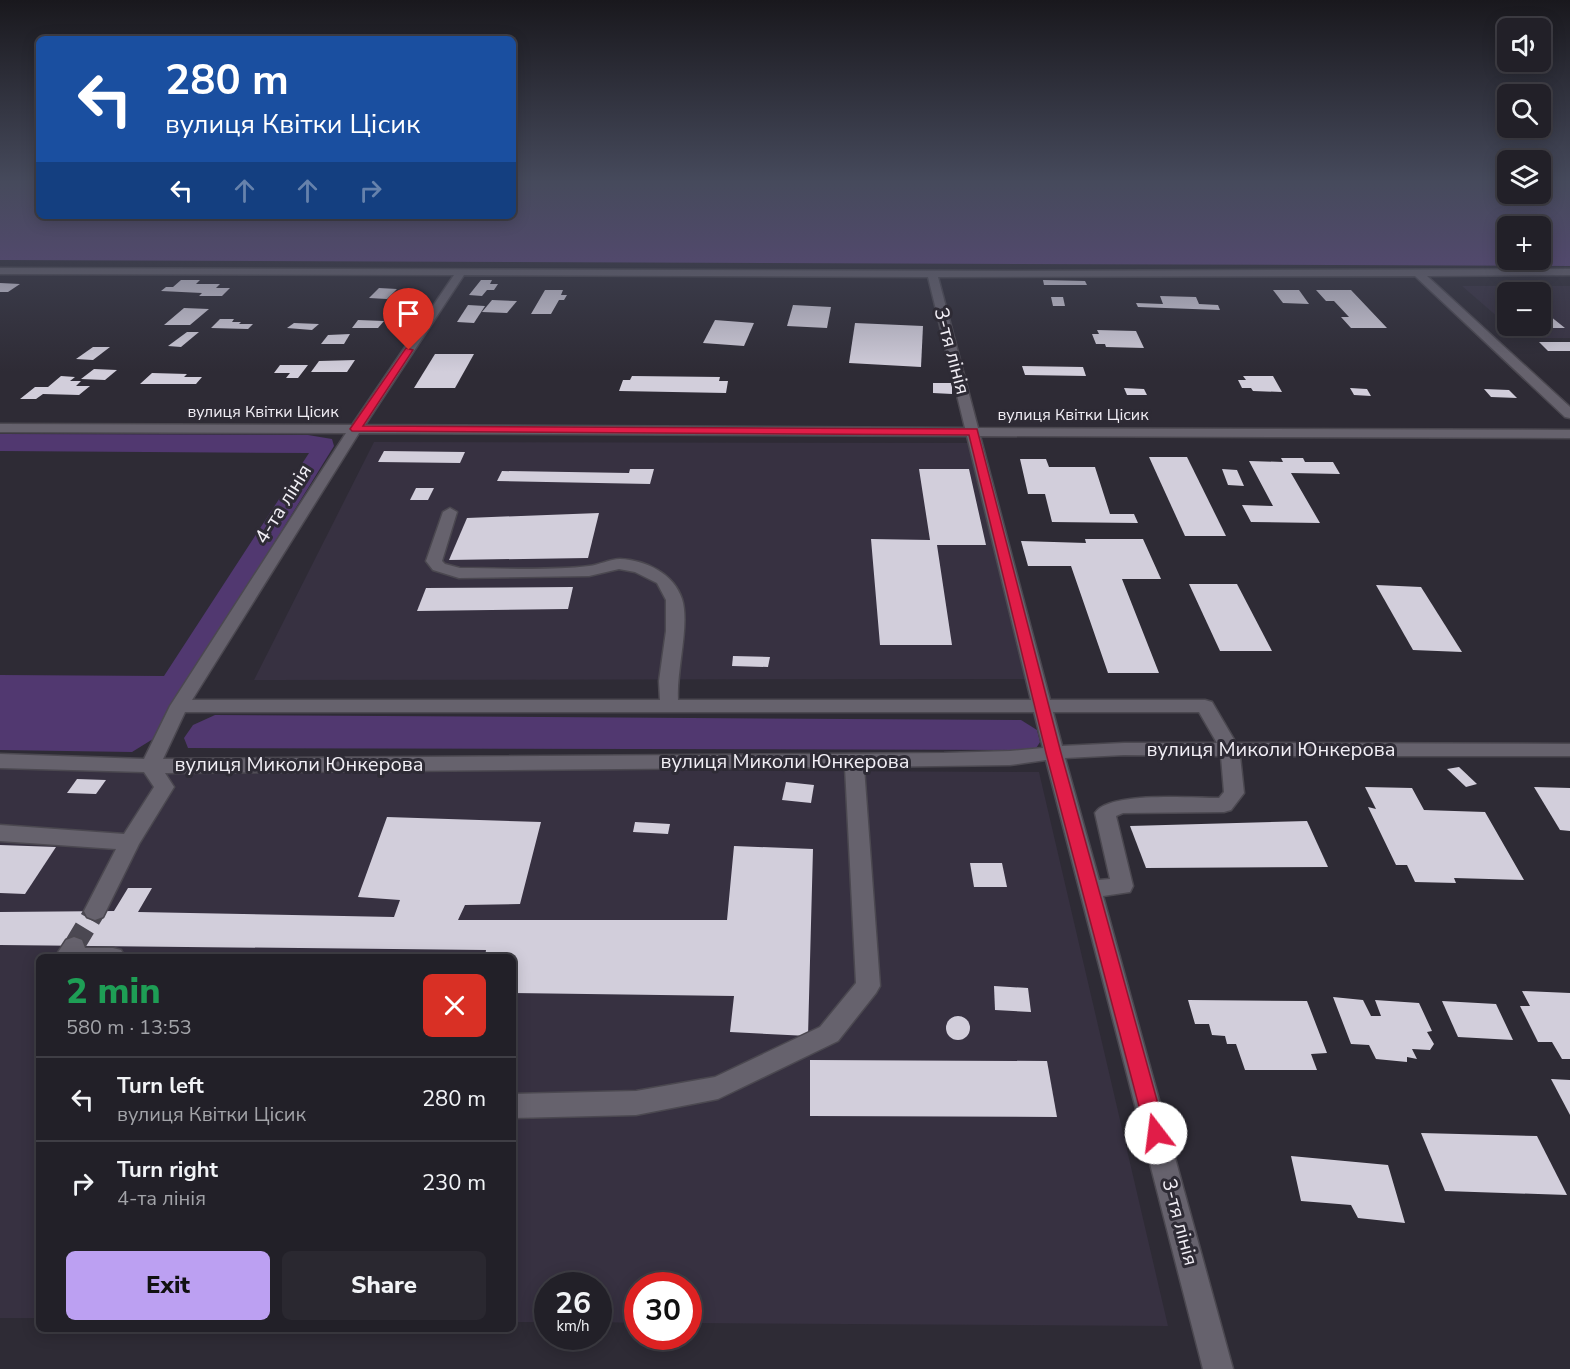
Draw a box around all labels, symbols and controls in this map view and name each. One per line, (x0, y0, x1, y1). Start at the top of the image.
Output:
map controls (1497, 18, 1551, 336)
button: sound (1497, 18, 1551, 72)
text: 280 m (165, 52, 289, 109)
icon: left (66, 60, 144, 138)
button: search (1497, 84, 1551, 138)
text: вулиця Квітки Цісик (165, 106, 420, 143)
button: layers (1497, 150, 1551, 204)
icon: left (165, 174, 198, 207)
icon: ahead (228, 174, 261, 207)
icon: ahead (291, 174, 324, 207)
icon: right (354, 174, 387, 207)
button: + (1497, 216, 1551, 270)
button: − (1497, 282, 1551, 336)
pin (383, 288, 434, 350)
icon: arrive (392, 297, 425, 330)
street label: 3-тя лінія (927, 305, 977, 397)
street label: вулиця Квітки Цісик (187, 401, 339, 423)
street label: вулиця Квітки Цісик (997, 404, 1149, 426)
street label: 4-та лінія (248, 459, 318, 549)
street label: вулиця Миколи Юнкерова (1147, 736, 1395, 763)
street label: вулиця Миколи Юнкерова (661, 748, 909, 775)
street label: вулиця Миколи Юнкерова (175, 751, 423, 778)
text: 2 min (66, 967, 161, 1016)
button: close (423, 974, 486, 1037)
text: 580 m · 13:53 (66, 1014, 192, 1041)
text: Turn left (117, 1071, 204, 1101)
icon: left (66, 1083, 99, 1116)
text: 280 m (422, 1084, 486, 1114)
text: вулиця Квітки Цісик (117, 1101, 306, 1128)
position arrow (1124, 1101, 1188, 1165)
text: Turn right (117, 1155, 218, 1185)
icon: right (66, 1167, 99, 1200)
text: 230 m (422, 1168, 486, 1198)
street label: 3-тя лінія (1155, 1176, 1205, 1268)
text: 4-та лінія (117, 1185, 206, 1212)
button: Exit (66, 1251, 270, 1320)
button: Share (282, 1251, 486, 1320)
speed limit sign: 30 (624, 1272, 702, 1350)
text: 26 (555, 1283, 591, 1324)
text: km/h (556, 1316, 590, 1336)

